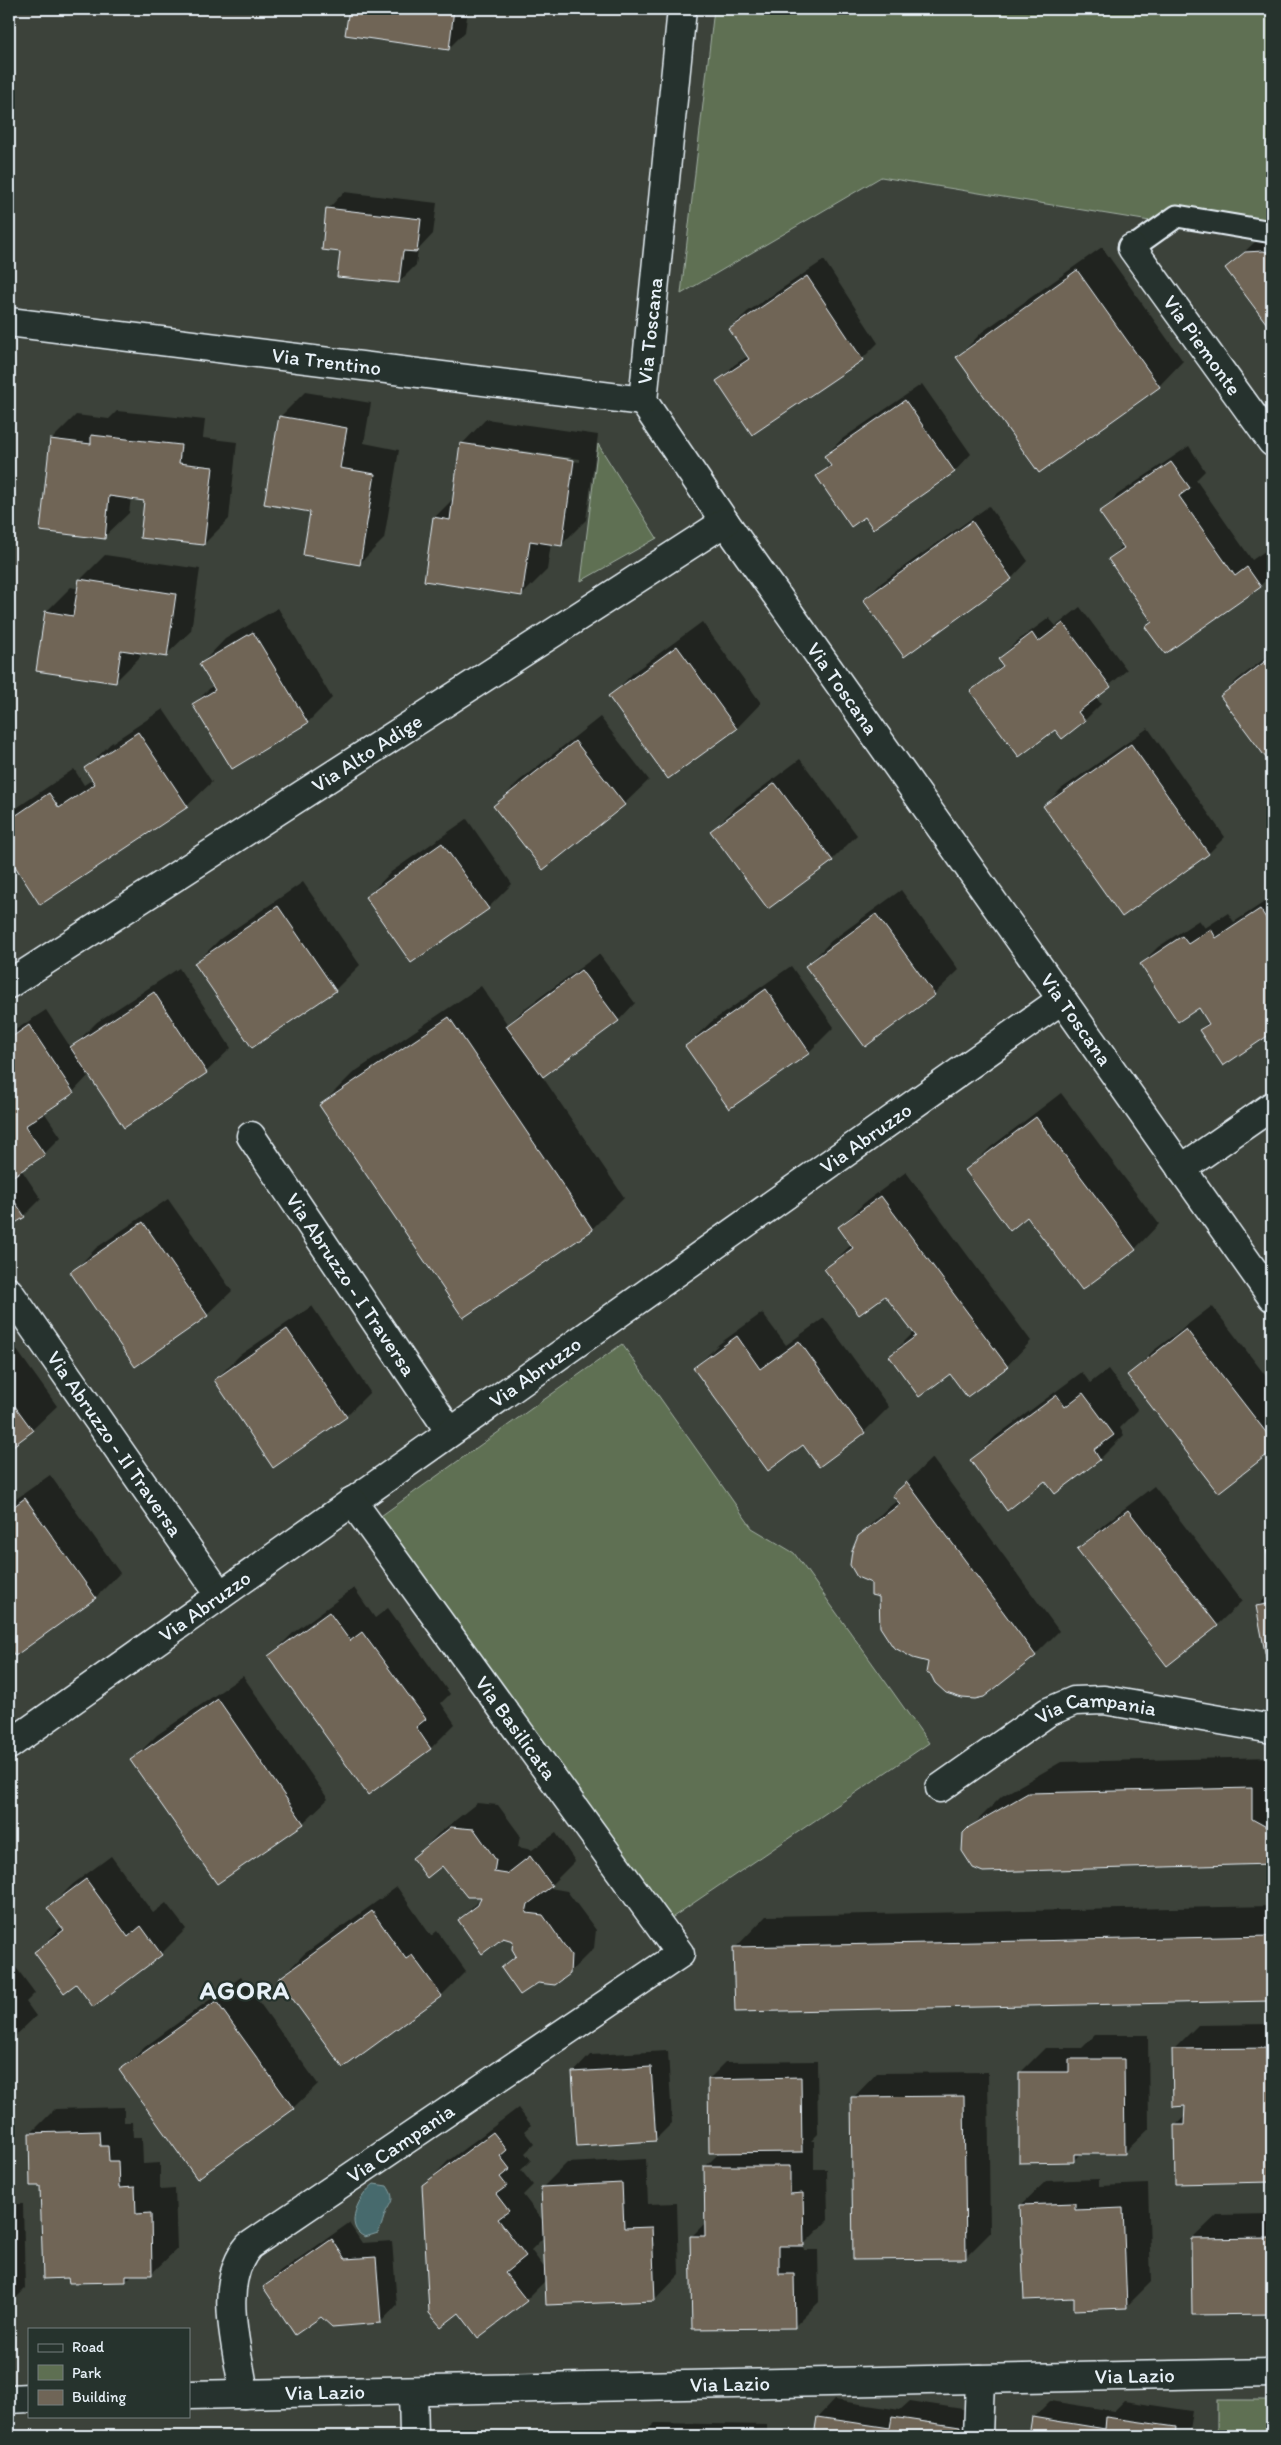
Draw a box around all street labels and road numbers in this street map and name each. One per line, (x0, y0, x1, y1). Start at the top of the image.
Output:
street label: Via Toscana (631, 276, 668, 386)
street label: Via Piemonte (1158, 290, 1247, 400)
street label: Via Trentino (270, 342, 383, 380)
street label: Via Toscana (802, 637, 884, 739)
street label: Via Alto Adige (307, 708, 427, 797)
street label: Via Toscana (1035, 968, 1118, 1070)
street label: Via Abruzzo (815, 1097, 916, 1179)
street label: Via Abruzzo - I Traversa (281, 1188, 422, 1381)
street label: Via Abruzzo (484, 1331, 586, 1413)
street label: Via Abruzzo - II Traversa (42, 1346, 189, 1541)
street label: Via Abruzzo (154, 1565, 255, 1647)
street label: Via Basilicata (470, 1671, 563, 1785)
street label: Via Campania (1030, 1687, 1158, 1729)
street label: Via Campania (342, 2098, 459, 2188)
street label: Via Lazio (1094, 2362, 1175, 2389)
street label: Via Lazio (690, 2370, 770, 2397)
street label: Via Lazio (285, 2378, 365, 2405)

